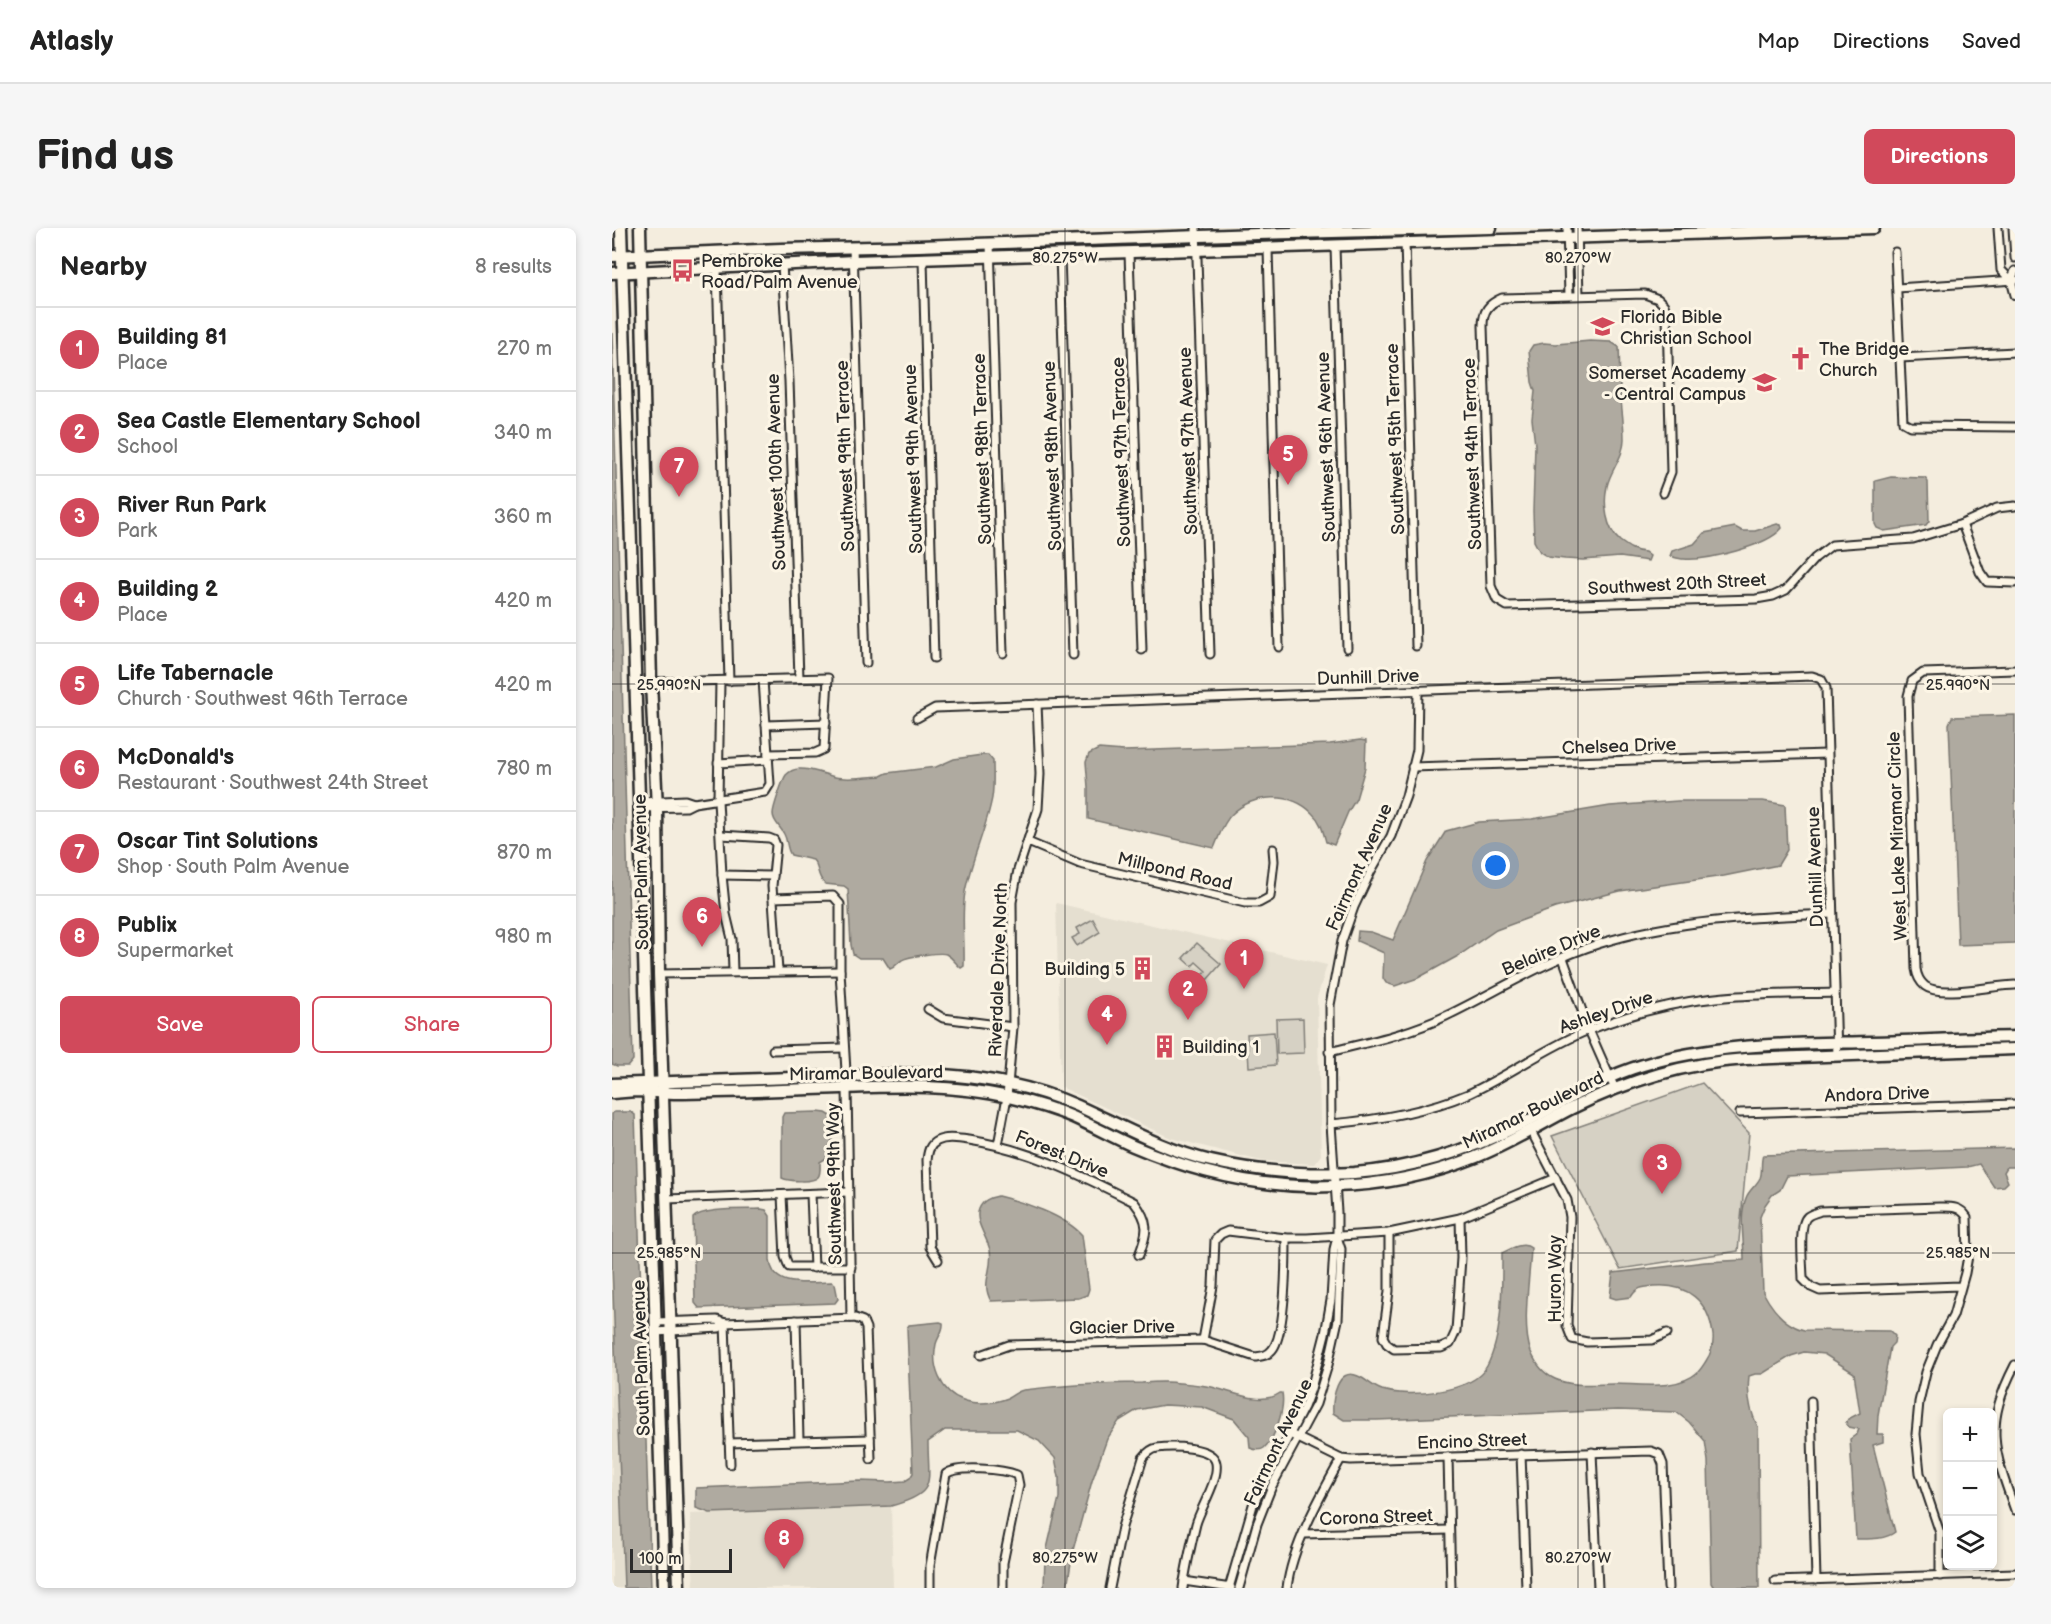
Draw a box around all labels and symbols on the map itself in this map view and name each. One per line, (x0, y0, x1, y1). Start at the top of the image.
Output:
text: 80.275°W (1032, 249, 1098, 268)
text: 80.270°W (1545, 249, 1611, 268)
place label: Pembroke Road/Palm Avenue (701, 251, 858, 293)
bus stop icon: Pembroke Road/Palm Avenue (670, 258, 696, 284)
place label: Florida Bible Christian School (1620, 307, 1752, 349)
school or university icon: Florida Bible Christian School (1589, 314, 1615, 340)
place label: The Bridge Church (1819, 339, 1910, 381)
street label: Southwest 95th Terrace (1382, 343, 1409, 535)
street label: Southwest 97th Avenue (1175, 346, 1202, 535)
church icon: The Bridge Church (1788, 346, 1814, 372)
street label: Southwest 96th Avenue (1313, 351, 1340, 542)
street label: Southwest 98th Terrace (969, 353, 996, 545)
street label: Southwest 97th Terrace (1108, 356, 1135, 547)
street label: Southwest 94th Terrace (1459, 357, 1486, 550)
street label: Southwest 99th Terrace (832, 360, 859, 552)
street label: Southwest 98th Avenue (1039, 360, 1066, 551)
street label: Southwest 99th Avenue (900, 363, 927, 554)
place label: Somerset Academy - Central Campus (1588, 363, 1747, 405)
school or university icon: Somerset Academy - Central Campus (1751, 370, 1777, 396)
street label: Southwest 100th Avenue (763, 373, 790, 571)
pin: 5 (1268, 436, 1308, 485)
pin: 7 (660, 448, 698, 497)
street label: Southwest 20th Street (1587, 569, 1767, 600)
street label: Dunhill Drive (1316, 665, 1420, 690)
text: 25.990°N (637, 676, 701, 695)
text: 25.990°N (1926, 676, 1990, 695)
street label: West Lake Miramar Circle (1883, 731, 1912, 941)
street label: Chelsea Drive (1561, 734, 1677, 759)
street label: South Palm Avenue (630, 793, 653, 950)
street label: Fairmont Avenue (1322, 800, 1397, 934)
street label: Dunhill Avenue (1803, 806, 1828, 928)
street label: Millpond Road (1115, 848, 1234, 895)
your location (1481, 851, 1510, 880)
street label: Riverdale Drive North (985, 882, 1012, 1058)
pin: 6 (682, 898, 722, 947)
street label: Belaire Drive (1499, 920, 1604, 981)
pin: 1 (1224, 940, 1264, 989)
building icon: Building 5 (1130, 956, 1156, 982)
place label: Building 5 (1044, 959, 1125, 980)
pin: 2 (1168, 970, 1208, 1020)
street label: Ashley Drive (1557, 987, 1656, 1038)
pin: 4 (1088, 996, 1126, 1045)
building icon: Building 1 (1151, 1034, 1177, 1060)
place label: Building 1 (1182, 1037, 1259, 1058)
street label: Miramar Boulevard (789, 1062, 943, 1085)
street label: Miramar Boulevard (1459, 1067, 1607, 1154)
street label: Andora Drive (1824, 1082, 1930, 1107)
street label: Southwest 99th Way (823, 1102, 846, 1265)
street label: Forest Drive (1012, 1126, 1112, 1183)
pin: 3 (1642, 1144, 1682, 1194)
street label: Huron Way (1545, 1234, 1566, 1323)
text: 25.985°N (637, 1244, 701, 1263)
text: 25.985°N (1926, 1244, 1990, 1263)
street label: South Palm Avenue (628, 1279, 655, 1436)
street label: Glacier Drive (1069, 1316, 1175, 1339)
street label: Fairmont Avenue (1240, 1375, 1317, 1509)
street label: Encino Street (1417, 1429, 1528, 1454)
street label: Corona Street (1319, 1505, 1434, 1530)
pin: 8 (764, 1520, 804, 1569)
scale bar (630, 1546, 732, 1574)
text: 80.275°W (1032, 1549, 1098, 1568)
text: 80.270°W (1545, 1549, 1611, 1568)

